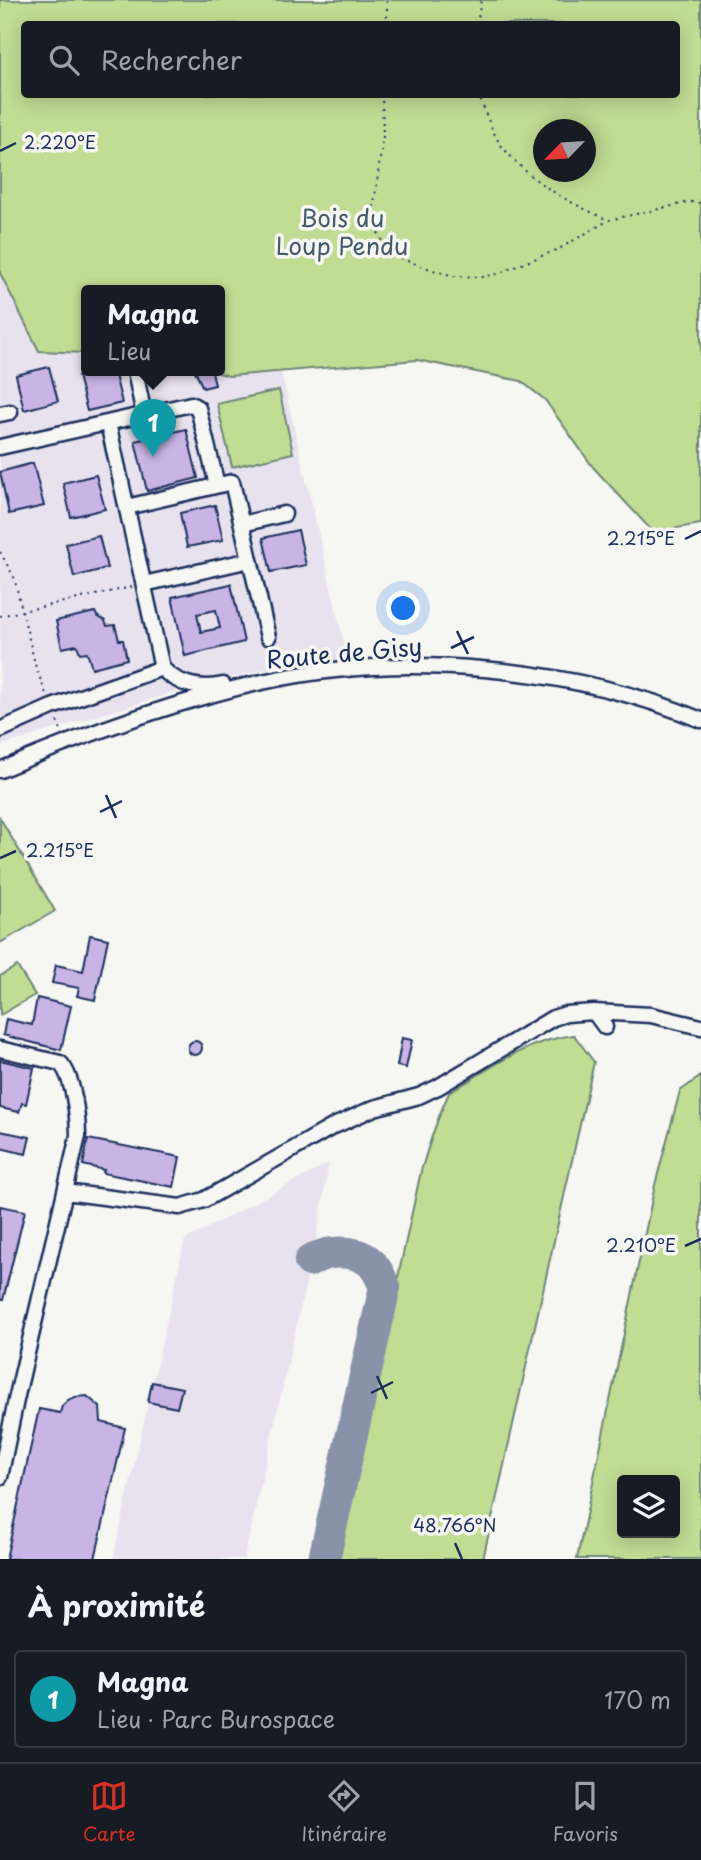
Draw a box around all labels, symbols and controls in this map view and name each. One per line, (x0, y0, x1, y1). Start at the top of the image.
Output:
search box (21, 21, 680, 98)
text: Rechercher (101, 40, 242, 79)
icon: search (45, 41, 83, 79)
north arrow (533, 119, 596, 182)
text: 2.220°E (24, 128, 96, 155)
park label: Bois du Loup Pendu (276, 199, 408, 263)
popup (81, 285, 225, 376)
text: Magna (107, 294, 199, 333)
text: Lieu (107, 333, 151, 368)
pin: 1 (130, 399, 176, 457)
text: 2.215°E (607, 524, 675, 551)
your location (386, 591, 420, 625)
street label: Route de Gisy (264, 627, 424, 677)
text: 2.215°E (26, 836, 94, 863)
text: 2.210°E (606, 1231, 676, 1258)
map controls (617, 1475, 680, 1538)
button: layers (617, 1475, 680, 1538)
text: 48.766°N (413, 1511, 497, 1538)
text: À proximité (28, 1582, 205, 1627)
text: Magna (97, 1662, 189, 1701)
text: 1 (48, 1682, 59, 1717)
text: 170 m (604, 1682, 671, 1717)
text: Lieu · Parc Burospace (97, 1701, 335, 1736)
tab: Carte (83, 1777, 136, 1847)
tab: Itinéraire (302, 1777, 387, 1847)
tab: Favoris (553, 1777, 618, 1847)

